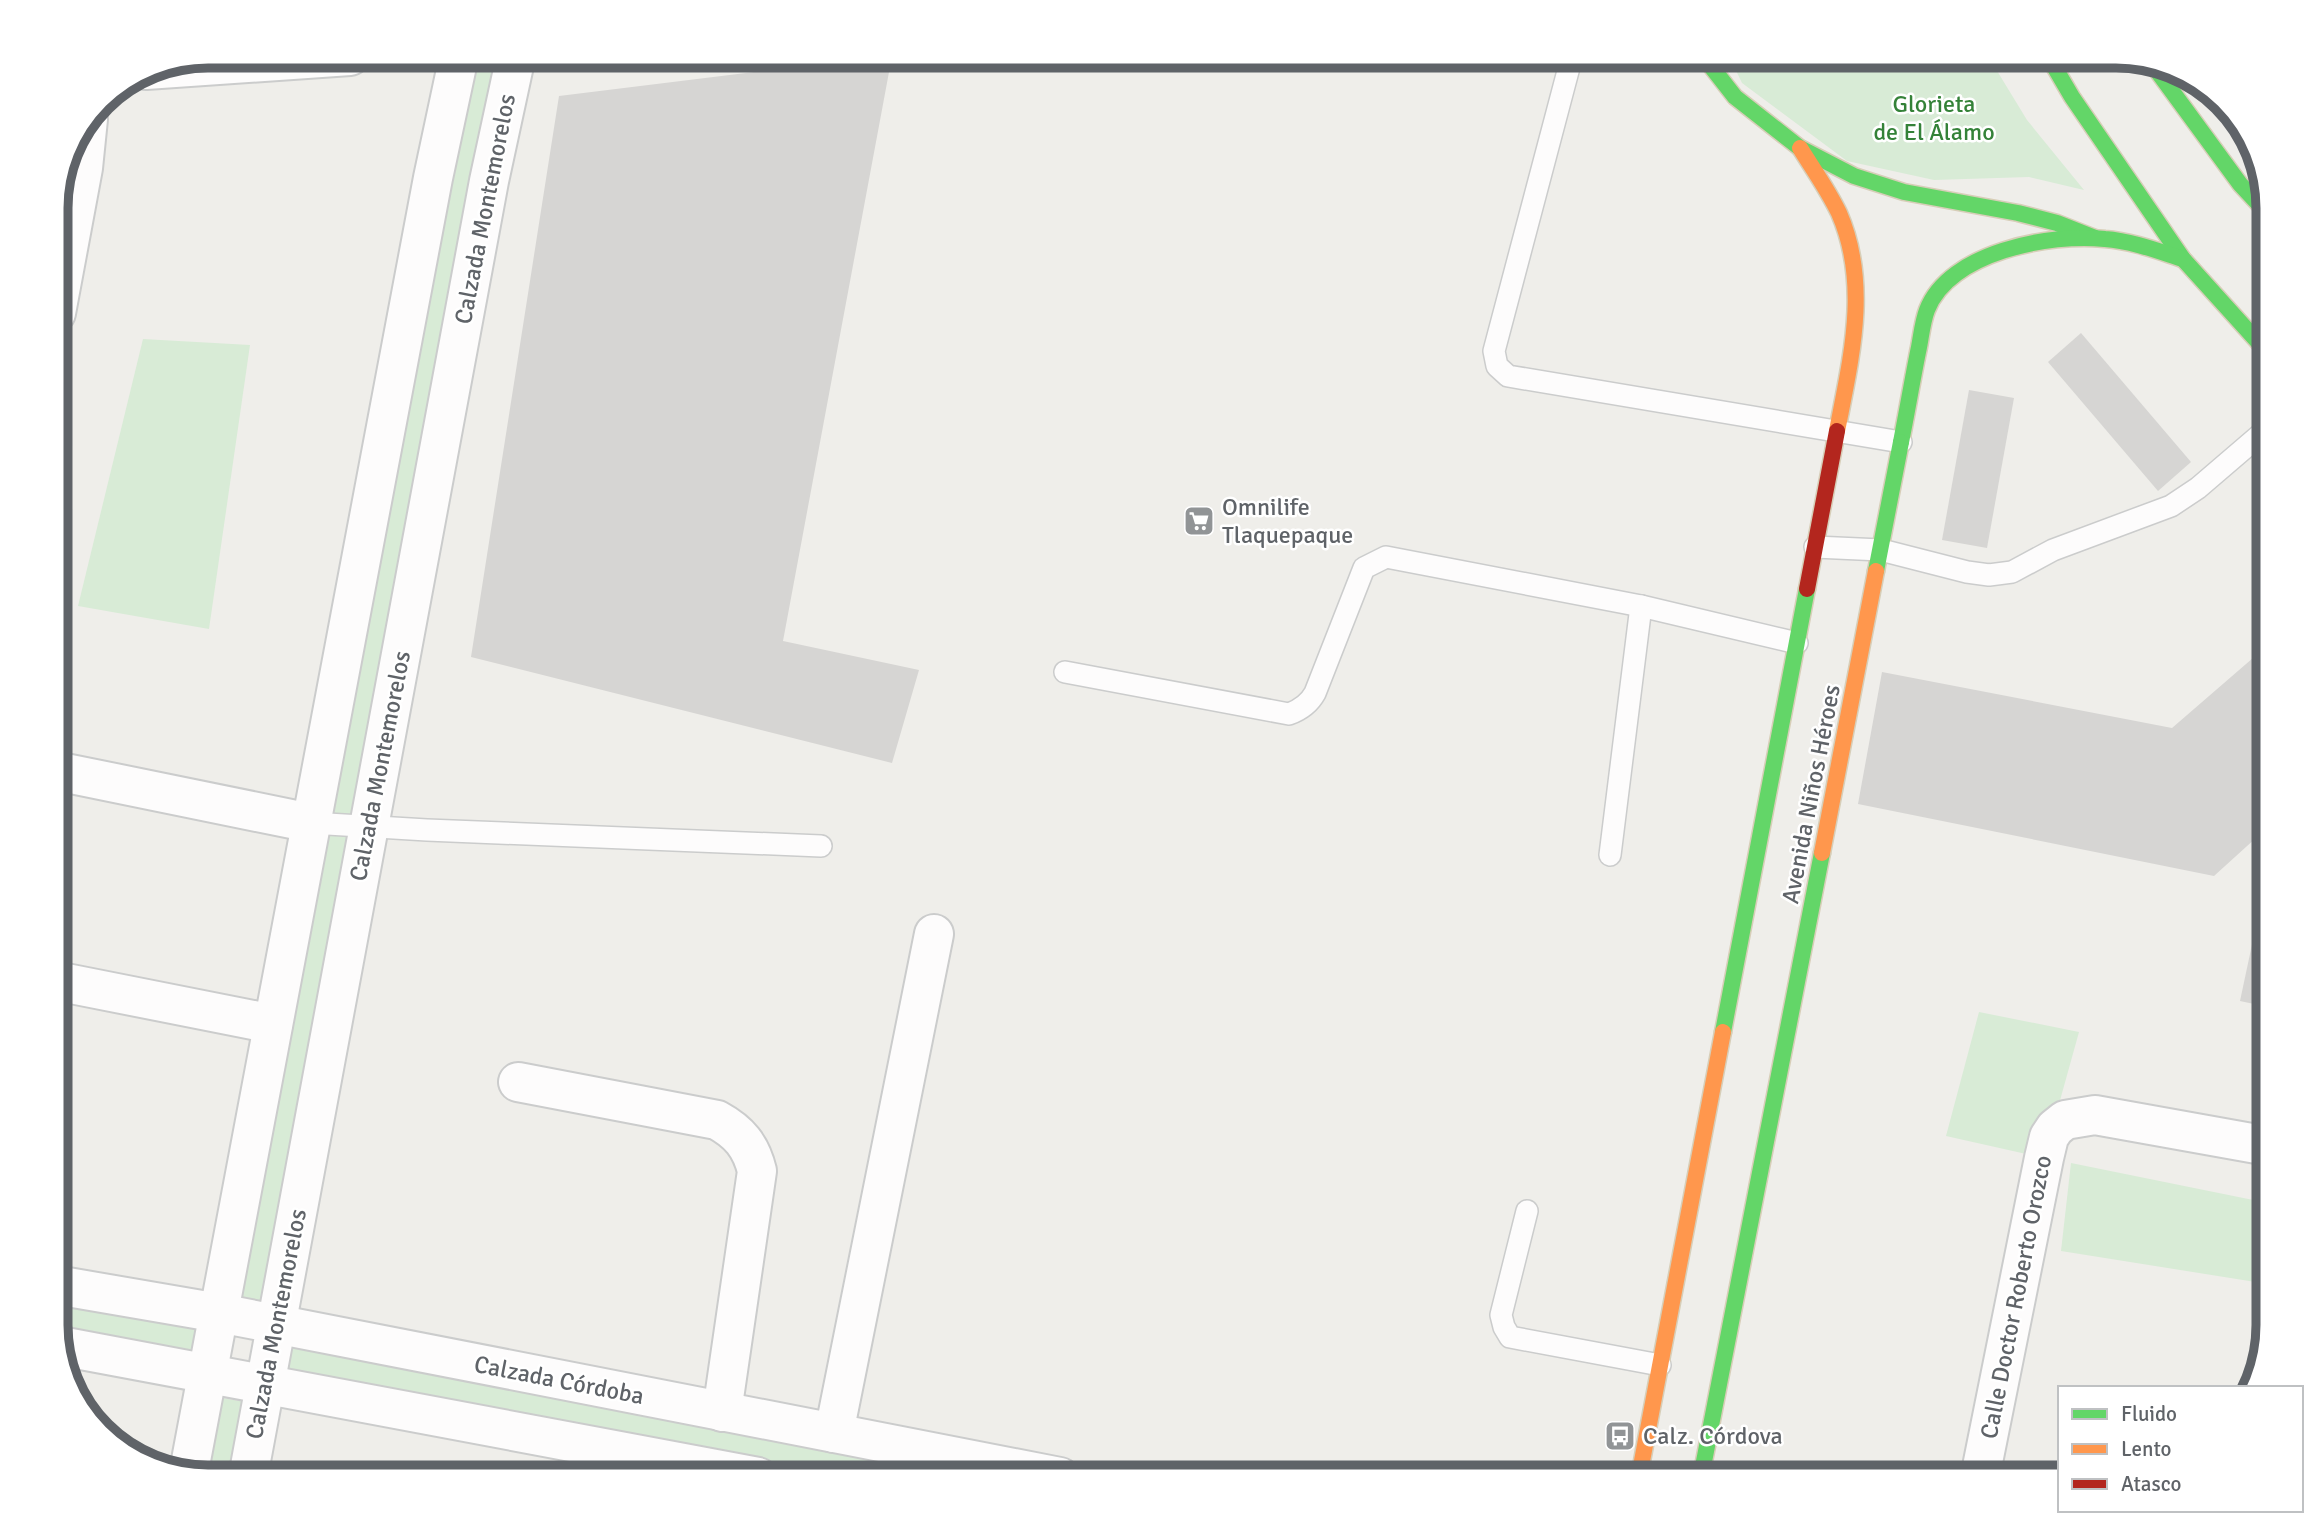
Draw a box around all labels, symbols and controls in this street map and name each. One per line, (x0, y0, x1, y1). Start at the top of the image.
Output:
park label: Glorieta de El Álamo (1873, 89, 1995, 147)
street label: Calzada Montemorelos (448, 91, 522, 327)
place label: Omnilife Tlaquepaque (1222, 492, 1353, 550)
supermarket icon: Omnilife Tlaquepaque (1182, 504, 1216, 538)
street label: Calzada Montemorelos (343, 648, 417, 884)
street label: Avenida Niños Héroes (1775, 682, 1847, 906)
street label: Calle Doctor Roberto Orozco (1974, 1153, 2058, 1441)
street label: Calzada Montemorelos (239, 1206, 313, 1442)
street label: Calzada Córdoba (472, 1349, 646, 1411)
legend (2058, 1386, 2303, 1512)
text: Fluido (2121, 1401, 2177, 1427)
bus stop icon: Calz. Córdova (1603, 1419, 1637, 1453)
place label: Calz. Córdova (1643, 1421, 1783, 1451)
text: Lento (2121, 1436, 2171, 1462)
text: Atasco (2121, 1471, 2181, 1497)

